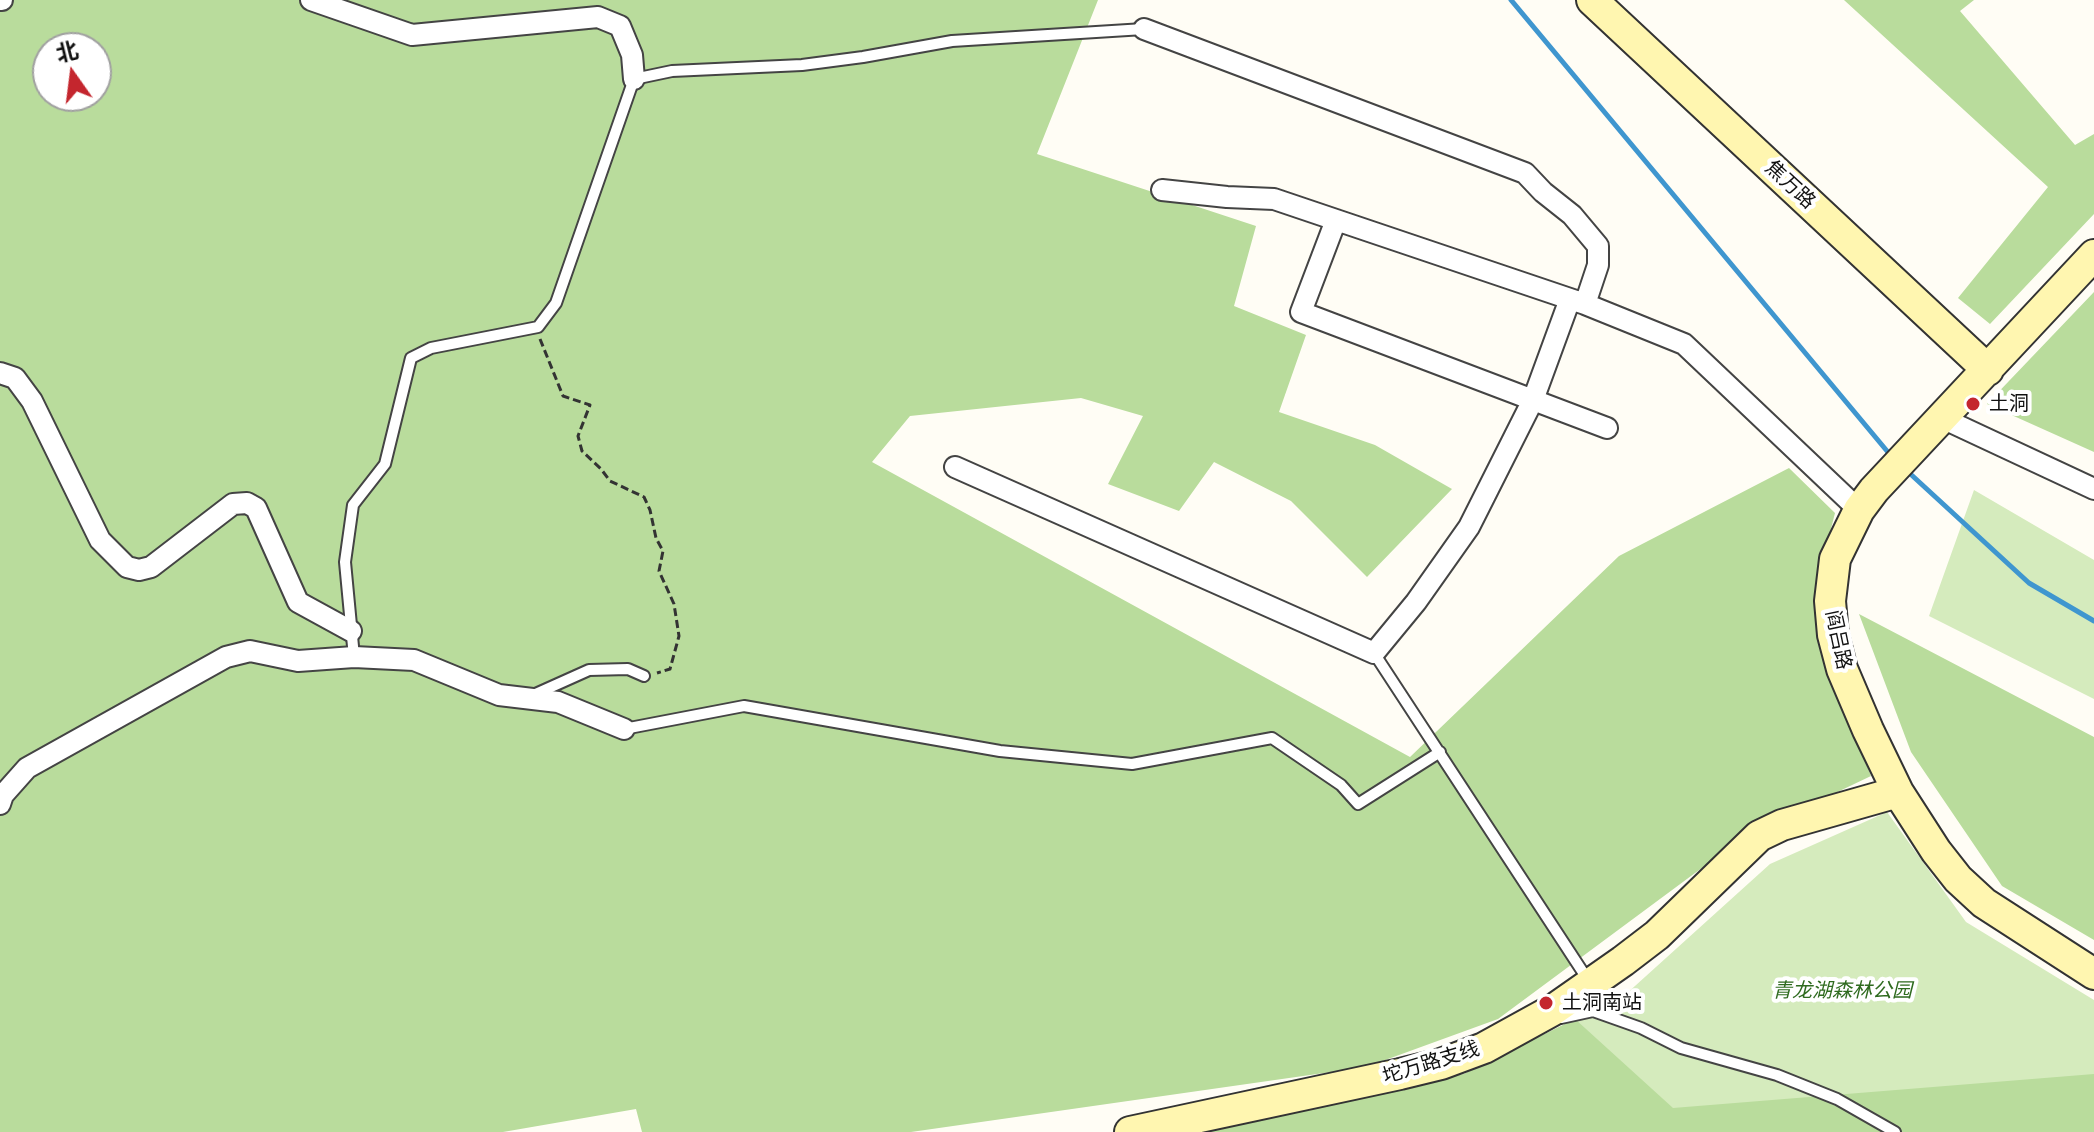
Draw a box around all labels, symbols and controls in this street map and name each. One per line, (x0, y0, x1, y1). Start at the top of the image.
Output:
text: 北 (52, 31, 81, 69)
north arrow (32, 32, 112, 112)
street label: 焦万路 (1760, 156, 1820, 214)
place label: 土洞 (1989, 392, 2029, 416)
marker: 土洞 (1964, 395, 1982, 413)
street label: 阎吕路 (1820, 608, 1856, 672)
park label: 青龙湖森林公园 (1772, 979, 1912, 1003)
place label: 土洞南站 (1562, 991, 1642, 1015)
marker: 土洞南站 (1537, 994, 1555, 1012)
street label: 坨万路支线 (1380, 1037, 1482, 1089)

